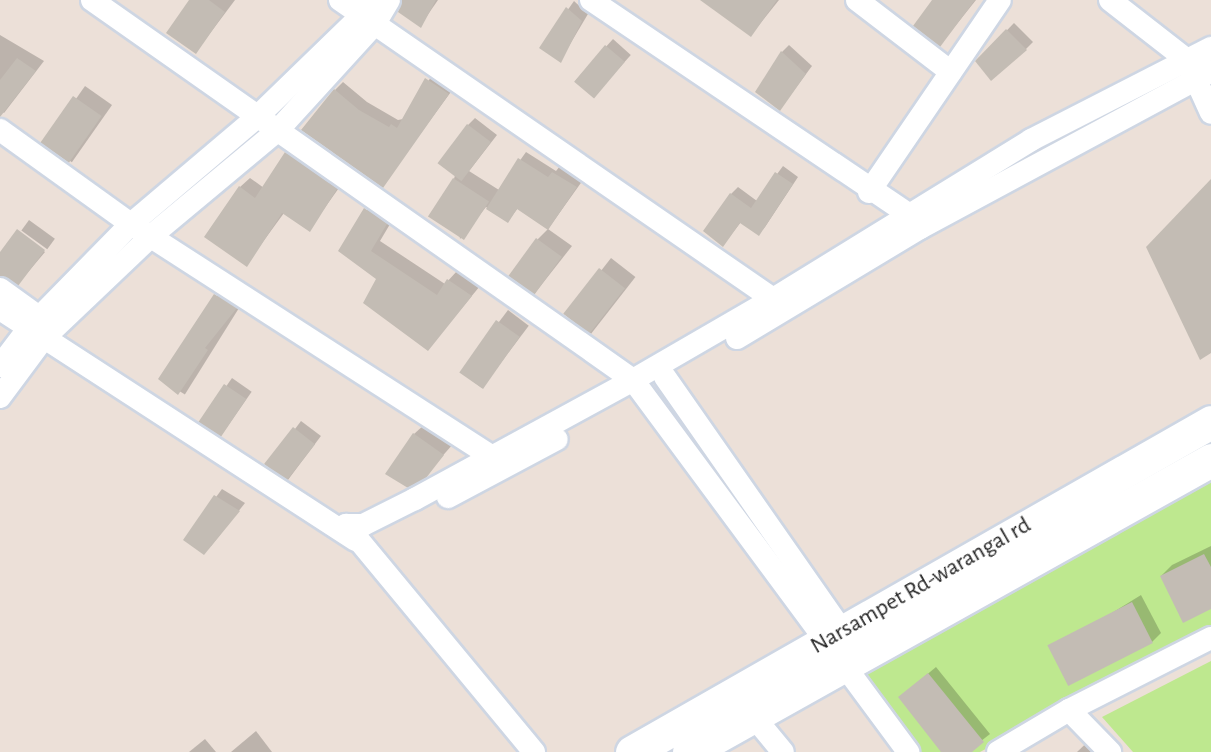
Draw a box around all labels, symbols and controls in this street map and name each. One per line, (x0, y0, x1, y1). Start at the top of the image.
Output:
street label: Narsampet Rd-warangal rd (806, 511, 1036, 661)

